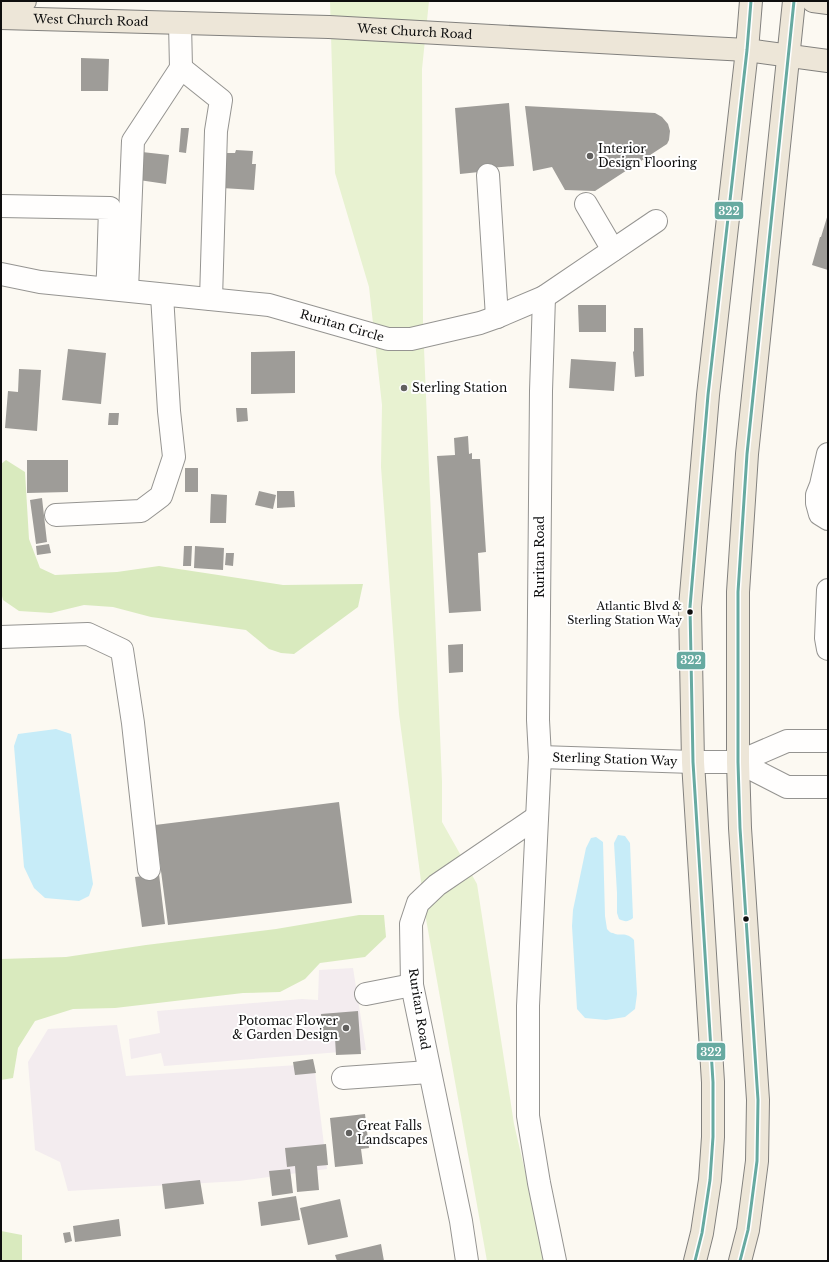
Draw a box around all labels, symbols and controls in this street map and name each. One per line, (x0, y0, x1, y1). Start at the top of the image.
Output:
street label: West Church Road (32, 11, 149, 29)
street label: West Church Road (356, 21, 473, 42)
place label: Interior Design Flooring (598, 141, 698, 170)
marker: Interior Design Flooring (585, 151, 595, 161)
line badge: 322 (714, 201, 744, 220)
text: 322 (718, 204, 740, 218)
street label: Ruritan Circle (298, 306, 386, 345)
place label: Sterling Station (412, 380, 507, 395)
marker: Sterling Station (399, 383, 409, 393)
street label: Ruritan Road (532, 516, 547, 598)
place label: Atlantic Blvd & Sterling Station Way (567, 599, 682, 627)
marker: Atlantic Blvd & Sterling Station Way (685, 607, 695, 617)
line badge: 322 (676, 651, 706, 670)
text: 322 (680, 653, 702, 667)
street label: Sterling Station Way (552, 749, 678, 769)
unlabelled marker (741, 914, 751, 924)
street label: Ruritan Road (406, 967, 433, 1051)
place label: Potomac Flower & Garden Design (232, 1013, 338, 1042)
marker: Potomac Flower & Garden Design (341, 1023, 351, 1033)
line badge: 322 (696, 1042, 726, 1061)
text: 322 (700, 1045, 722, 1059)
place label: Great Falls Landscapes (357, 1118, 428, 1147)
marker: Great Falls Landscapes (344, 1128, 354, 1138)

